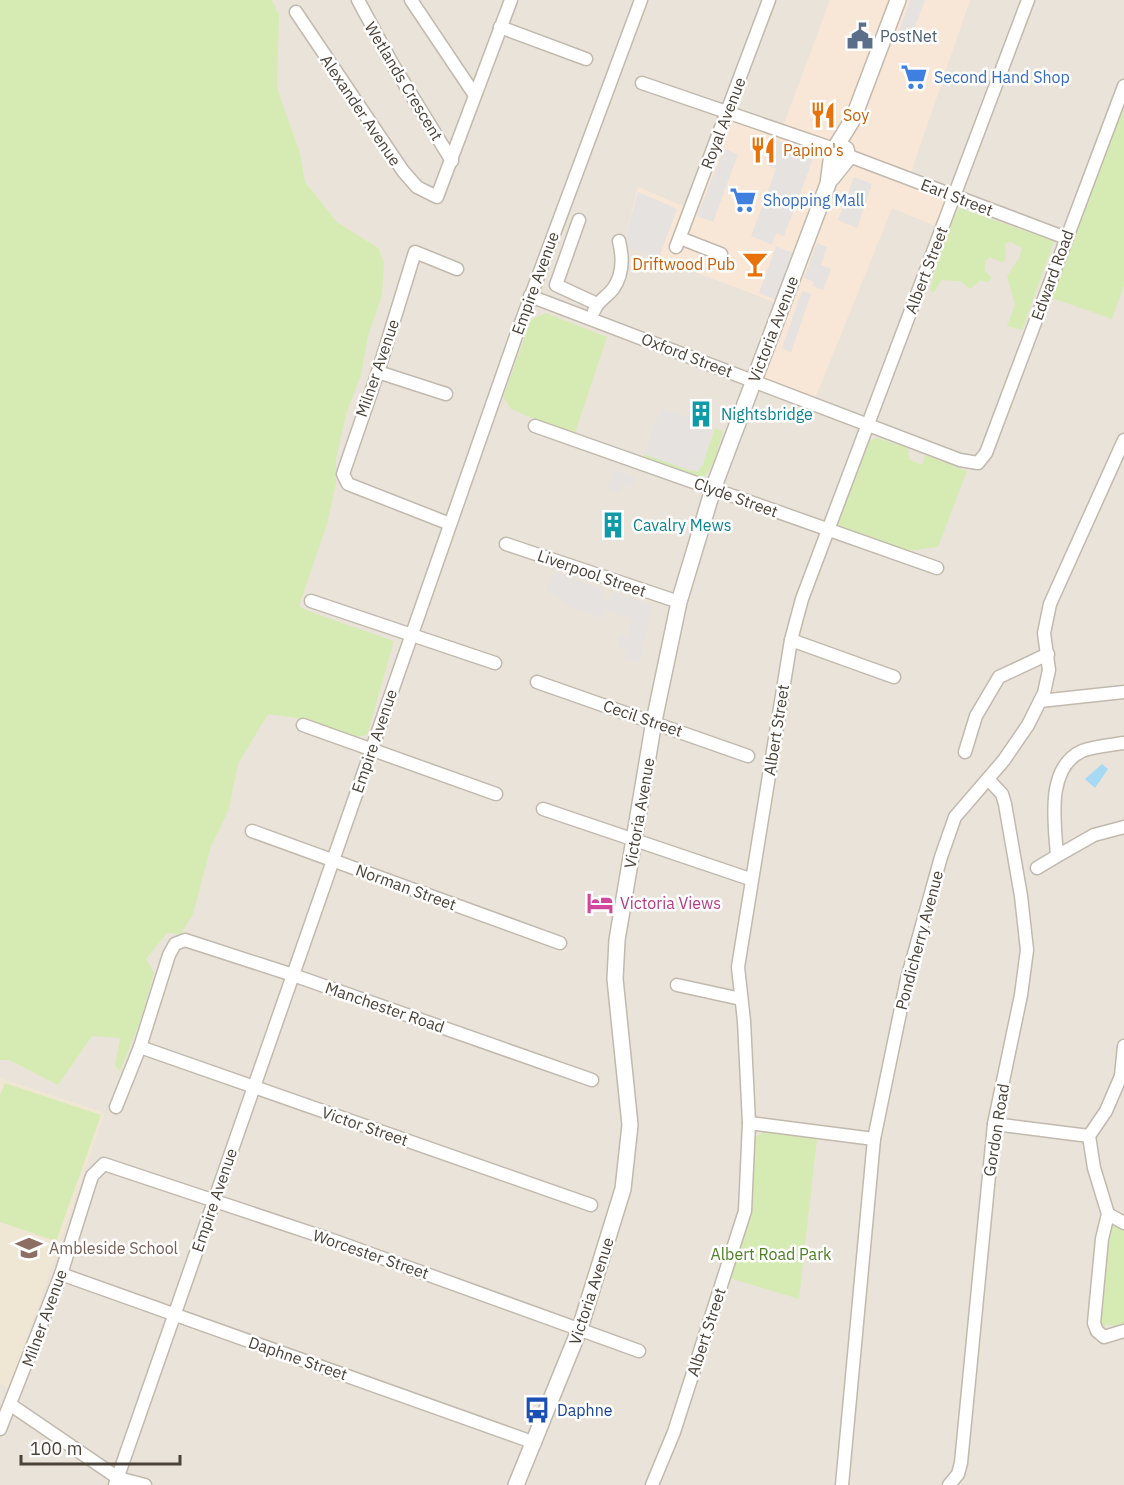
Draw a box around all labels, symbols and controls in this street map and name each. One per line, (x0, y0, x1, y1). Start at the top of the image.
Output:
street label: Wetlands Crescent (361, 18, 447, 144)
public building icon: PostNet (845, 21, 875, 51)
place label: PostNet (880, 26, 937, 46)
street label: Alexander Avenue (316, 50, 406, 170)
supermarket icon: Second Hand Shop (899, 62, 929, 92)
place label: Second Hand Shop (934, 67, 1070, 87)
street label: Royal Avenue (696, 74, 750, 172)
restaurant icon: Soy (808, 100, 838, 130)
place label: Soy (843, 105, 869, 125)
restaurant icon: Papino's (748, 135, 778, 165)
place label: Papino's (783, 140, 844, 160)
street label: Earl Street (918, 174, 996, 220)
supermarket icon: Shopping Mall (728, 185, 758, 215)
place label: Shopping Mall (763, 190, 864, 210)
street label: Albert Street (900, 224, 952, 316)
street label: Edward Road (1026, 227, 1078, 323)
street label: Empire Avenue (507, 228, 563, 337)
bar icon: Driftwood Pub (740, 249, 770, 279)
place label: Driftwood Pub (632, 254, 735, 274)
street label: Victoria Avenue (744, 273, 802, 385)
street label: Milner Avenue (351, 316, 403, 420)
street label: Oxford Street (638, 328, 736, 382)
building icon: Nightsbridge (686, 399, 716, 429)
place label: Nightsbridge (721, 404, 813, 424)
street label: Clyde Street (691, 473, 781, 521)
building icon: Cavalry Mews (598, 510, 628, 540)
place label: Cavalry Mews (633, 515, 732, 535)
street label: Liverpool Street (535, 545, 649, 601)
street label: Albert Street (759, 683, 793, 777)
street label: Empire Avenue (347, 686, 401, 795)
street label: Cecil Street (601, 695, 685, 741)
street label: Victoria Avenue (619, 756, 659, 870)
street label: Norman Street (353, 860, 459, 914)
street label: Pondicherry Avenue (891, 868, 947, 1012)
hotel icon: Victoria Views (585, 888, 615, 918)
place label: Victoria Views (620, 893, 721, 913)
street label: Manchester Road (323, 977, 447, 1037)
street label: Gordon Road (979, 1082, 1013, 1178)
street label: Victor Street (319, 1102, 411, 1150)
street label: Empire Avenue (187, 1145, 241, 1254)
street label: Worcester Street (311, 1225, 431, 1283)
school or university icon: Ambleside School (14, 1233, 44, 1263)
street label: Victoria Avenue (564, 1234, 618, 1347)
place label: Ambleside School (49, 1238, 178, 1258)
park label: Albert Road Park (711, 1244, 832, 1264)
street label: Milner Avenue (17, 1266, 71, 1369)
street label: Albert Street (682, 1285, 730, 1379)
street label: Daphne Street (246, 1332, 350, 1384)
bus stop icon: Daphne (522, 1395, 552, 1425)
place label: Daphne (557, 1400, 613, 1420)
scale bar (21, 1428, 180, 1466)
text: 100 m (30, 1437, 82, 1460)

